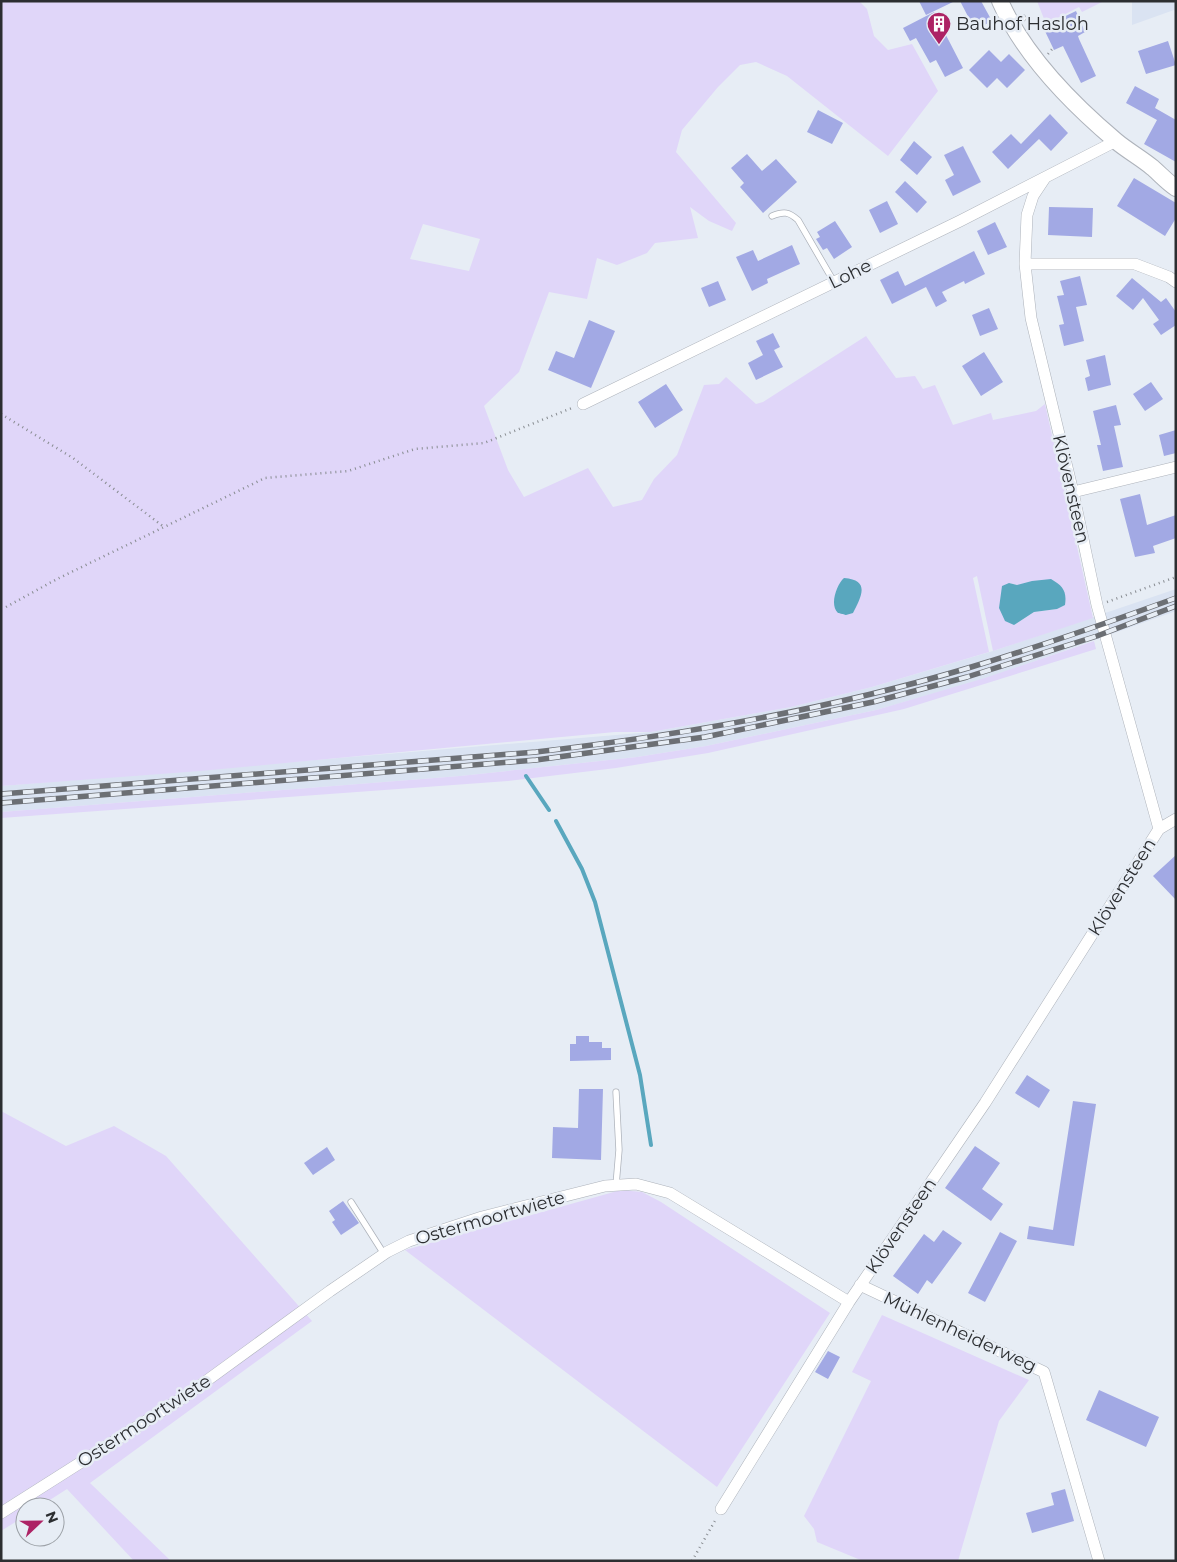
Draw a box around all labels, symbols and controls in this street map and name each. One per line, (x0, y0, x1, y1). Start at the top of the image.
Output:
building icon: Bauhof Hasloh (926, 11, 952, 45)
place label: Bauhof Hasloh (956, 13, 1089, 35)
street label: Lohe (825, 254, 875, 294)
street label: Klövensteen (1048, 433, 1094, 545)
street label: Klövensteen (1083, 834, 1161, 940)
street label: Klövensteen (861, 1174, 941, 1278)
street label: Ostermoortwiete (413, 1186, 567, 1250)
street label: Mühlenheiderweg (880, 1287, 1040, 1377)
street label: Ostermoortwiete (73, 1370, 215, 1472)
north arrow (15, 1497, 65, 1547)
text: N (42, 1509, 63, 1526)

